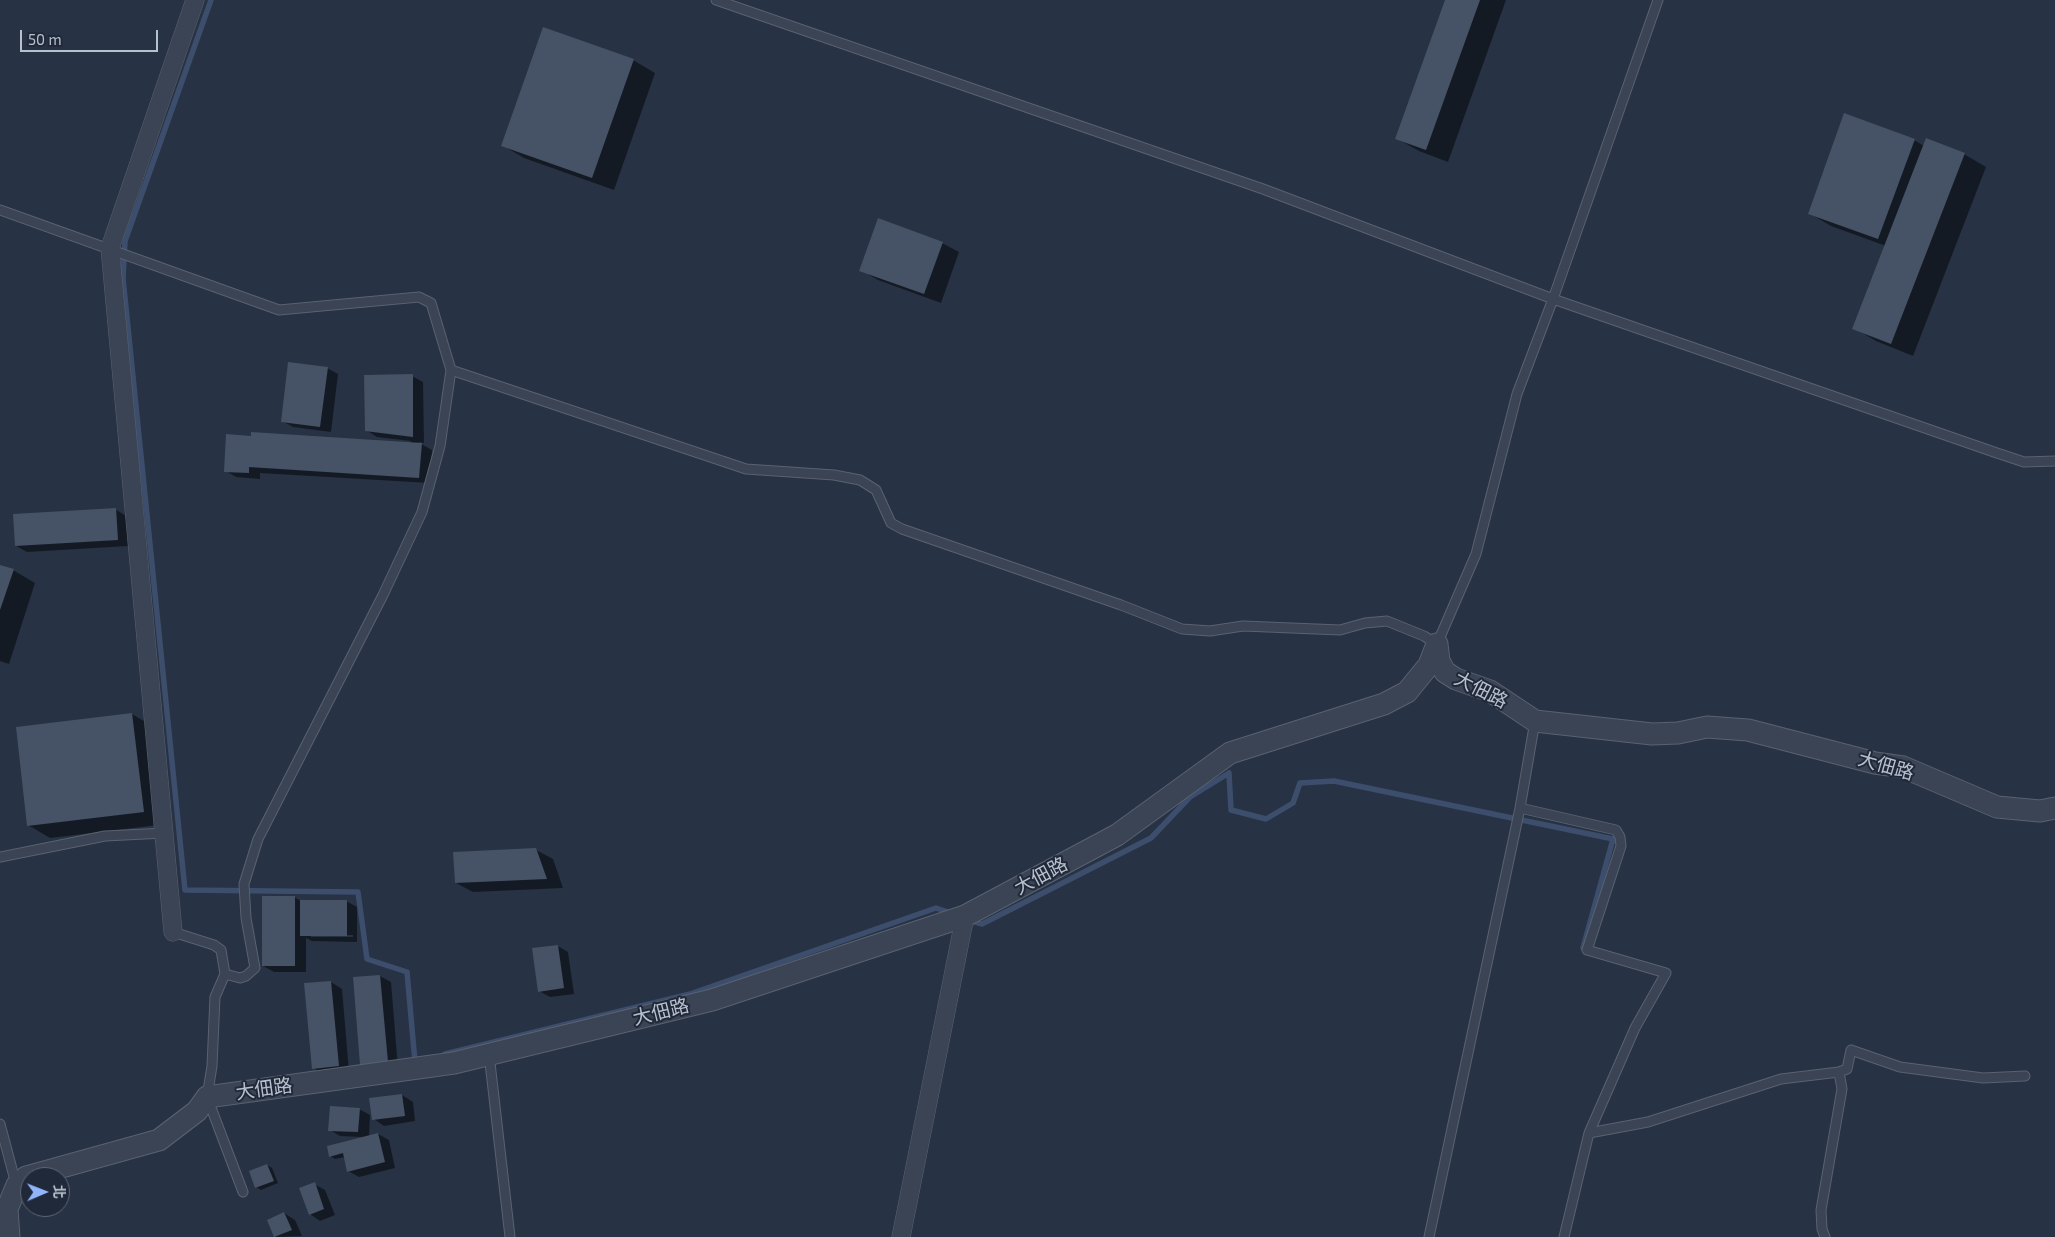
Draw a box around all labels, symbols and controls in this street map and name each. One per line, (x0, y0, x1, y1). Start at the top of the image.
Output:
scale bar (22, 20, 160, 52)
text: 50 m (28, 30, 62, 48)
street label: 大佃路 (1450, 667, 1512, 713)
street label: 大佃路 (1855, 747, 1917, 785)
street label: 大佃路 (1010, 853, 1072, 899)
street label: 大佃路 (631, 994, 691, 1030)
street label: 大佃路 (234, 1074, 294, 1104)
north arrow (20, 1167, 70, 1217)
text: 北 (51, 1185, 68, 1199)

